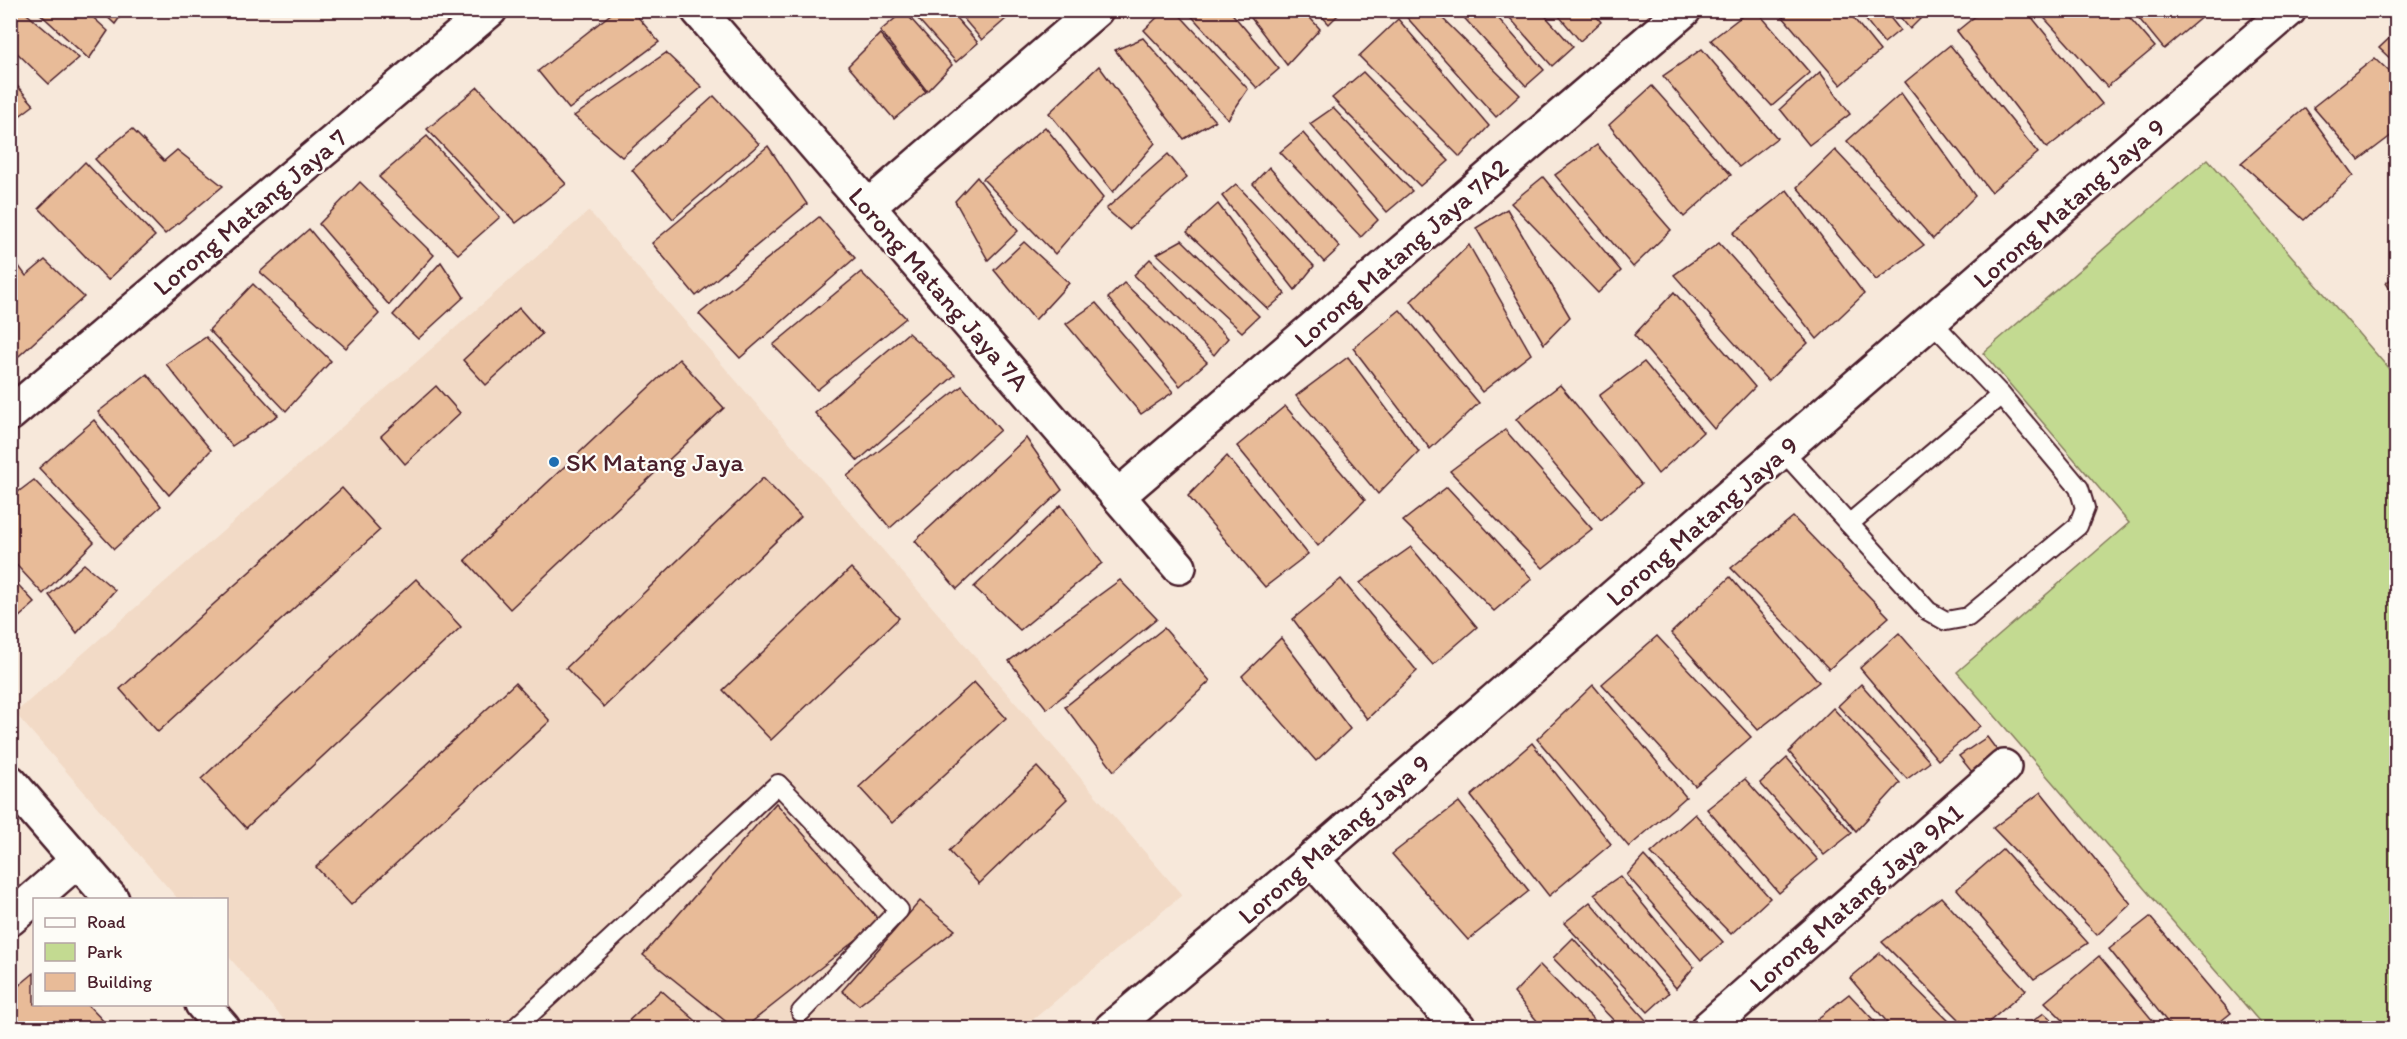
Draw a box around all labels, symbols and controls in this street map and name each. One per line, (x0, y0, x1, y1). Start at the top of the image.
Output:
street label: Lorong Matang Jaya 9 (1966, 111, 2172, 295)
street label: Lorong Matang Jaya 7 (147, 121, 354, 302)
street label: Lorong Matang Jaya 7A2 (1287, 151, 1515, 355)
street label: Lorong Matang Jaya 7A (842, 180, 1037, 398)
street label: Lorong Matang Jaya 9 (1599, 429, 1805, 613)
place label: SK Matang Jaya (566, 446, 744, 478)
marker: SK Matang Jaya (547, 455, 561, 469)
street label: Lorong Matang Jaya 9 (1231, 747, 1437, 931)
street label: Lorong Matang Jaya 9A1 (1743, 796, 1969, 1000)
legend (33, 898, 228, 1006)
text: Road (87, 911, 126, 933)
text: Park (87, 941, 122, 963)
text: Building (87, 971, 153, 993)

